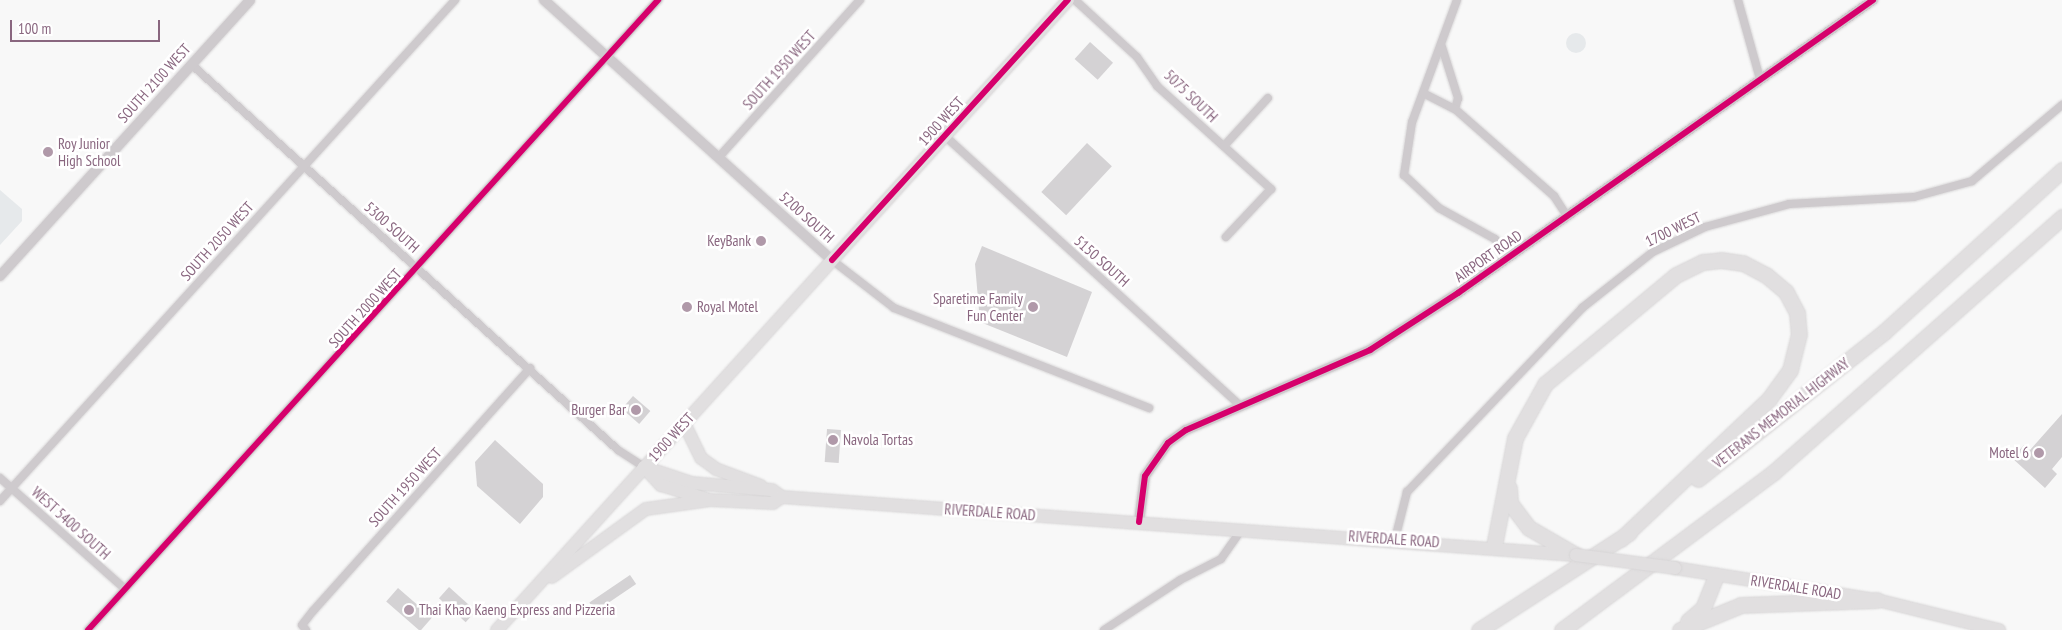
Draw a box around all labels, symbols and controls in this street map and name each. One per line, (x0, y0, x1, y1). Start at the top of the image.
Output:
scale bar (12, 10, 162, 42)
text: 100 m (18, 19, 51, 38)
street label: SOUTH 1950 WEST (739, 27, 819, 113)
street label: SOUTH 2100 WEST (114, 40, 194, 126)
street label: 5075 SOUTH (1161, 66, 1221, 126)
street label: 1900 WEST (914, 93, 968, 149)
place label: Roy Junior High School (58, 134, 120, 169)
marker: Roy Junior High School (42, 146, 54, 158)
street label: 5200 SOUTH (776, 188, 838, 246)
street label: SOUTH 2050 WEST (177, 198, 257, 284)
street label: 5300 SOUTH (361, 198, 423, 256)
street label: 1700 WEST (1642, 208, 1704, 250)
street label: AIRPORT ROAD (1451, 226, 1525, 286)
place label: KeyBank (707, 232, 751, 250)
street label: 5150 SOUTH (1071, 232, 1133, 290)
marker: KeyBank (755, 235, 767, 247)
street label: SOUTH 2000 WEST (325, 265, 405, 351)
place label: Sparetime Family Fun Center (933, 289, 1023, 324)
place label: Royal Motel (697, 298, 758, 316)
marker: Royal Motel (681, 301, 693, 313)
marker: Sparetime Family Fun Center (1027, 301, 1039, 313)
street label: VETERANS MEMORIAL HIGHWAY (1709, 354, 1853, 472)
place label: Burger Bar (571, 401, 626, 419)
marker: Burger Bar (630, 404, 642, 416)
street label: 1900 WEST (644, 409, 698, 465)
place label: Navola Tortas (843, 431, 913, 449)
marker: Navola Tortas (827, 434, 839, 446)
street label: SOUTH 1950 WEST (365, 444, 445, 530)
place label: Motel 6 (1989, 444, 2029, 462)
marker: Motel 6 (2033, 447, 2045, 459)
street label: WEST 5400 SOUTH (28, 483, 114, 563)
street label: RIVERDALE ROAD (944, 500, 1036, 524)
street label: RIVERDALE ROAD (1348, 527, 1440, 551)
street label: RIVERDALE ROAD (1749, 571, 1843, 603)
place label: Thai Khao Kaeng Express and Pizzeria (419, 601, 615, 619)
marker: Thai Khao Kaeng Express and Pizzeria (403, 604, 415, 616)

